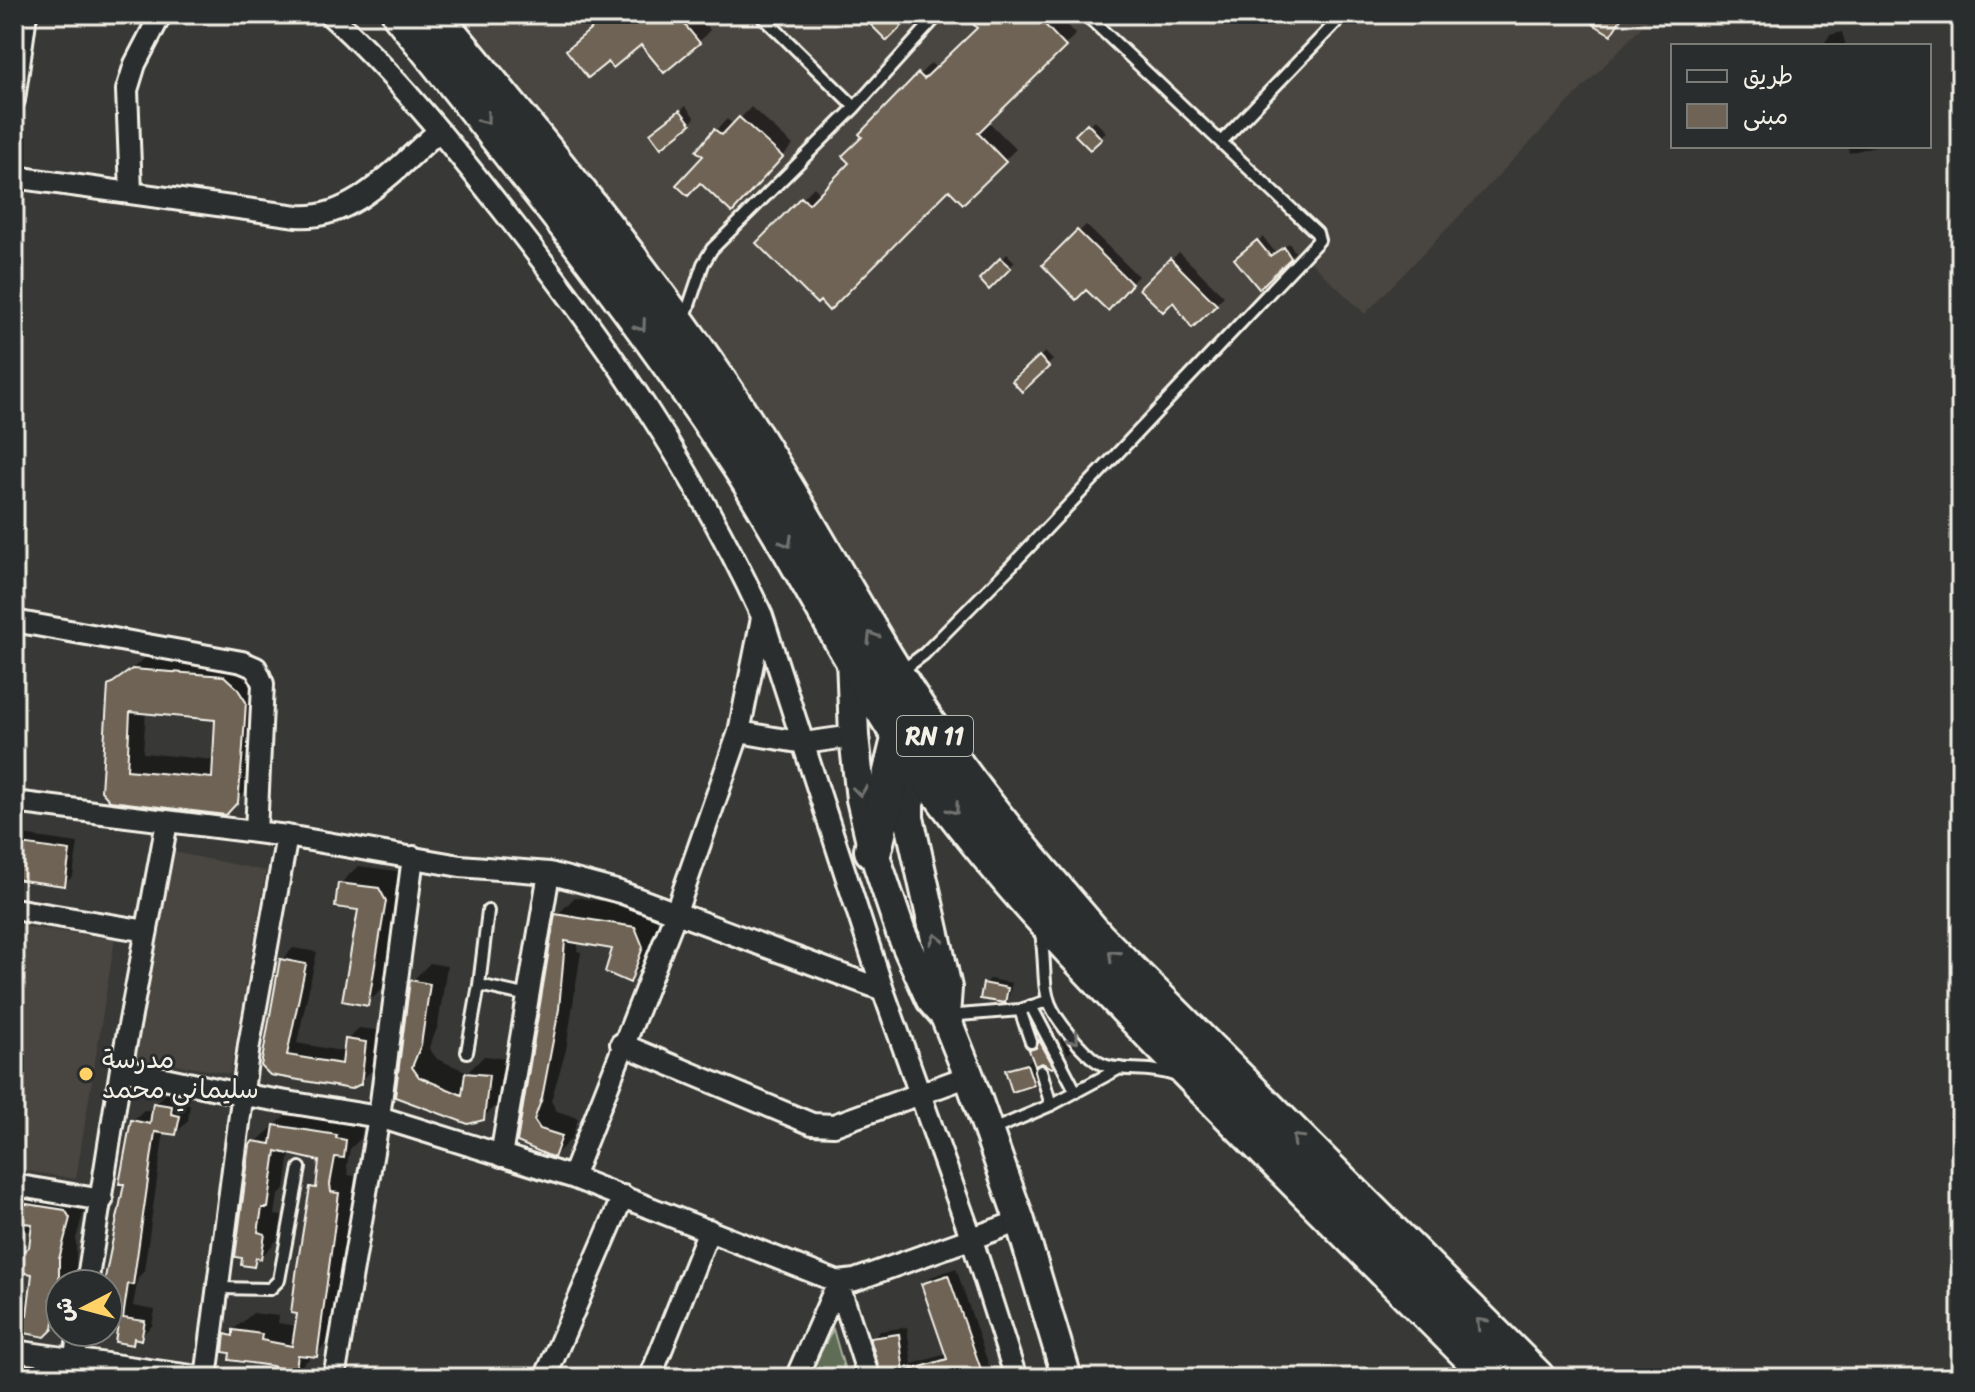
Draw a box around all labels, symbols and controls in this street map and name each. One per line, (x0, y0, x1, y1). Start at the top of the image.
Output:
legend (1671, 44, 1931, 148)
text: طريق (1743, 55, 1793, 97)
text: مبنى (1743, 95, 1788, 137)
one-way arrow (475, 110, 489, 125)
one-way arrow (632, 318, 646, 332)
one-way arrow (777, 533, 793, 547)
one-way arrow (866, 631, 882, 646)
road number: RN 11 (897, 716, 973, 756)
one-way arrow (852, 784, 869, 797)
one-way arrow (945, 800, 959, 815)
one-way arrow (928, 933, 945, 947)
one-way arrow (1108, 950, 1122, 964)
one-way arrow (1064, 1029, 1078, 1044)
place label: مدرسة سليماني محمد (102, 1036, 259, 1112)
marker: مدرسة سليماني محمد (77, 1065, 95, 1083)
one-way arrow (1292, 1134, 1306, 1148)
north arrow (44, 1268, 124, 1348)
text: ش (44, 1296, 85, 1324)
one-way arrow (1476, 1318, 1490, 1332)

